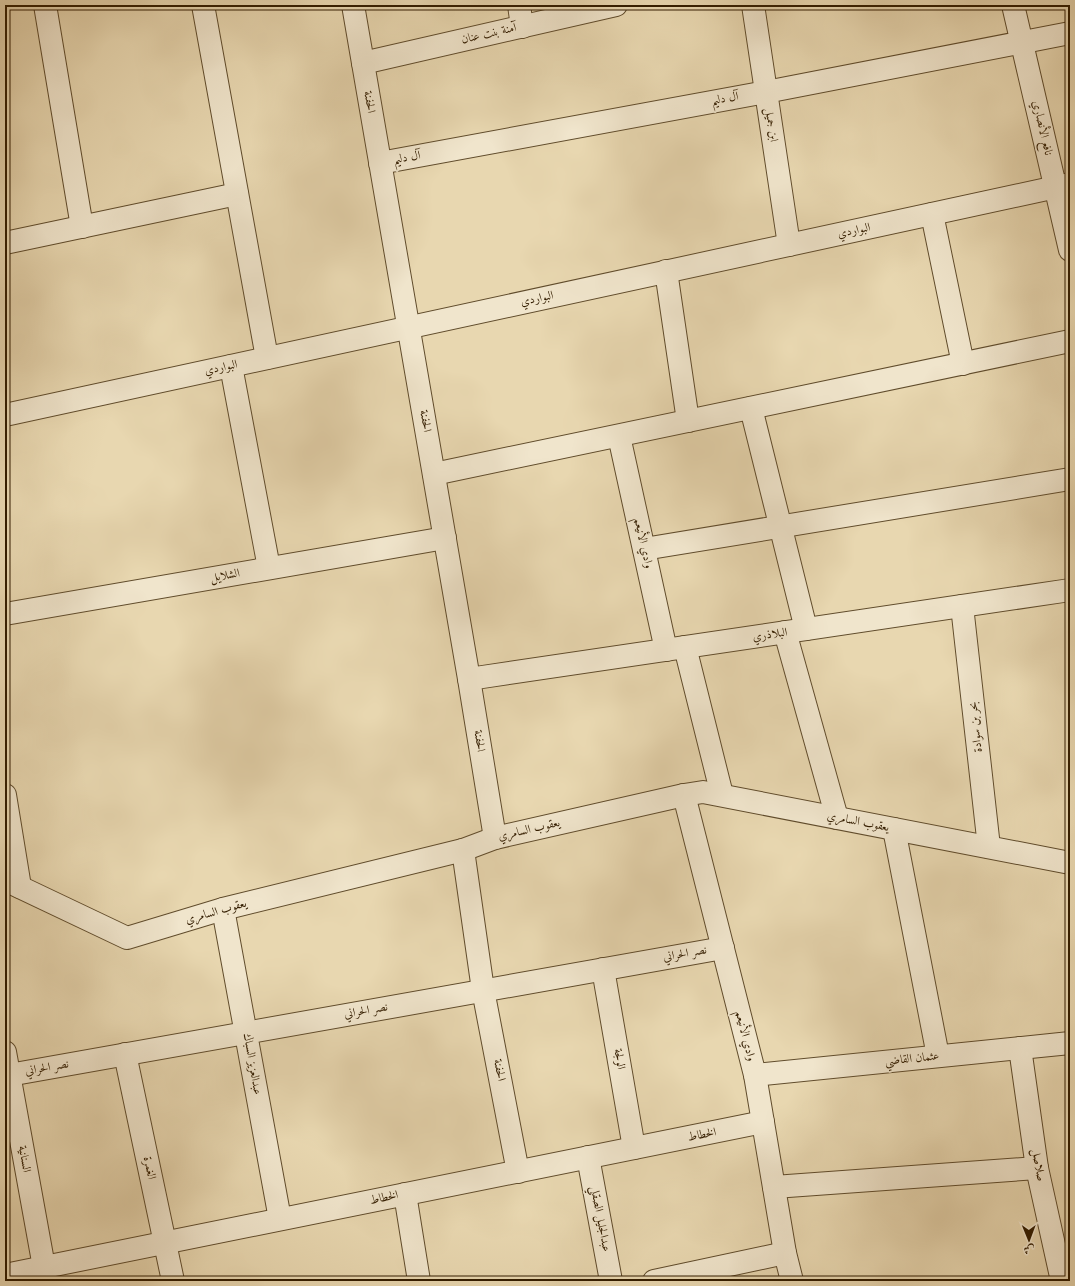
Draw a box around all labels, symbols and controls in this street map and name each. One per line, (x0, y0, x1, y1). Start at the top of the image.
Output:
street label: آمنة بنت عنان (460, 19, 519, 46)
street label: آل دليم (710, 88, 742, 112)
street label: الحفنة (361, 90, 377, 114)
street label: نافع الأنصاري (1026, 99, 1058, 157)
street label: ابن جميل (760, 107, 780, 144)
street label: آل دليم (392, 147, 424, 171)
street label: البواردي (836, 222, 873, 243)
street label: البواردي (519, 290, 556, 311)
street label: البواردي (203, 359, 240, 380)
street label: الحفنة (417, 409, 433, 433)
street label: وادي الأنيعم (627, 516, 659, 571)
street label: الشلايل (209, 567, 241, 586)
street label: البلاذري (752, 627, 789, 646)
street label: بحر بن سوادة (967, 701, 986, 753)
street label: الحفنة (471, 729, 487, 753)
street label: يعقوب السامري (825, 810, 891, 837)
street label: يعقوب السامري (497, 817, 562, 846)
street label: يعقوب السامري (184, 897, 249, 929)
street label: نصر الحراني (662, 944, 708, 967)
street label: نصر الحراني (343, 1001, 389, 1024)
street label: وادي الأنيعم (729, 1009, 761, 1064)
street label: عبدالعزيز السباك (240, 1032, 264, 1096)
street label: الولجة (610, 1048, 627, 1071)
street label: عثمان القاضي (884, 1050, 940, 1072)
street label: نصر الحراني (24, 1058, 70, 1081)
street label: الحفنة (491, 1058, 507, 1082)
street label: الخطاط (687, 1126, 718, 1144)
street label: السنانية (16, 1145, 32, 1174)
street label: صلاصل (1027, 1148, 1047, 1183)
street label: الغمرة (140, 1155, 157, 1181)
street label: عبدالجليل الصقلي (583, 1185, 612, 1254)
street label: الخطاط (369, 1189, 400, 1207)
north arrow (1009, 1220, 1049, 1260)
text: ش (1024, 1243, 1035, 1254)

